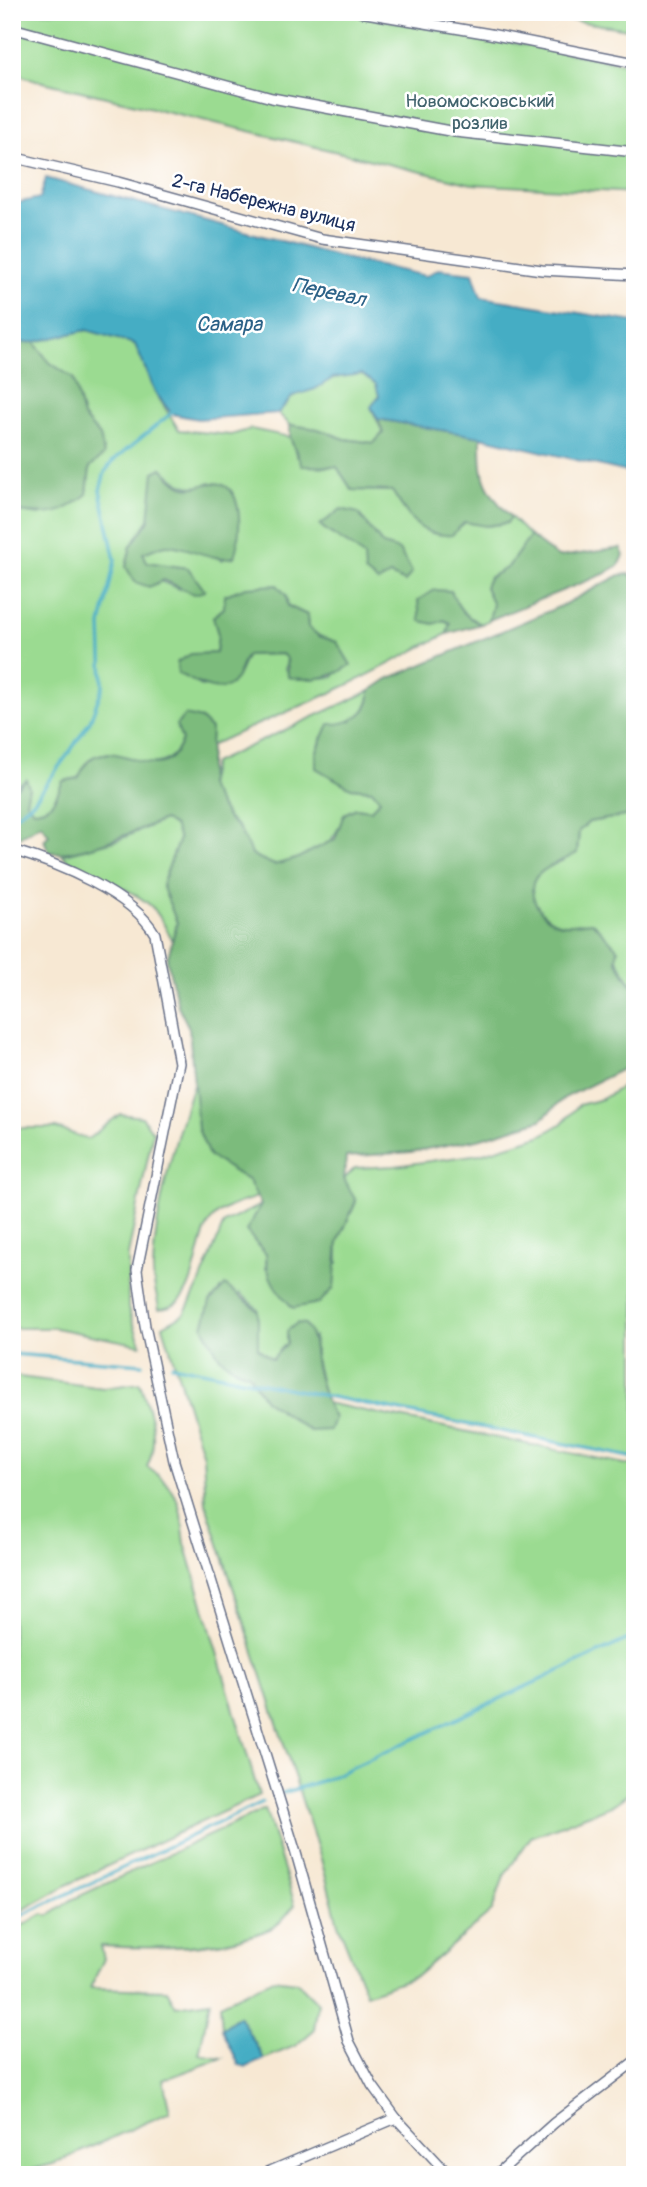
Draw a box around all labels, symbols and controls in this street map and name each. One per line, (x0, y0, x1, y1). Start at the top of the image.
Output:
park label: Новомосковський розлив (405, 89, 555, 135)
street label: 2-га Набережна вулиця (169, 169, 358, 237)
water label: Перевал (290, 272, 370, 314)
water label: Самара (196, 311, 263, 338)

